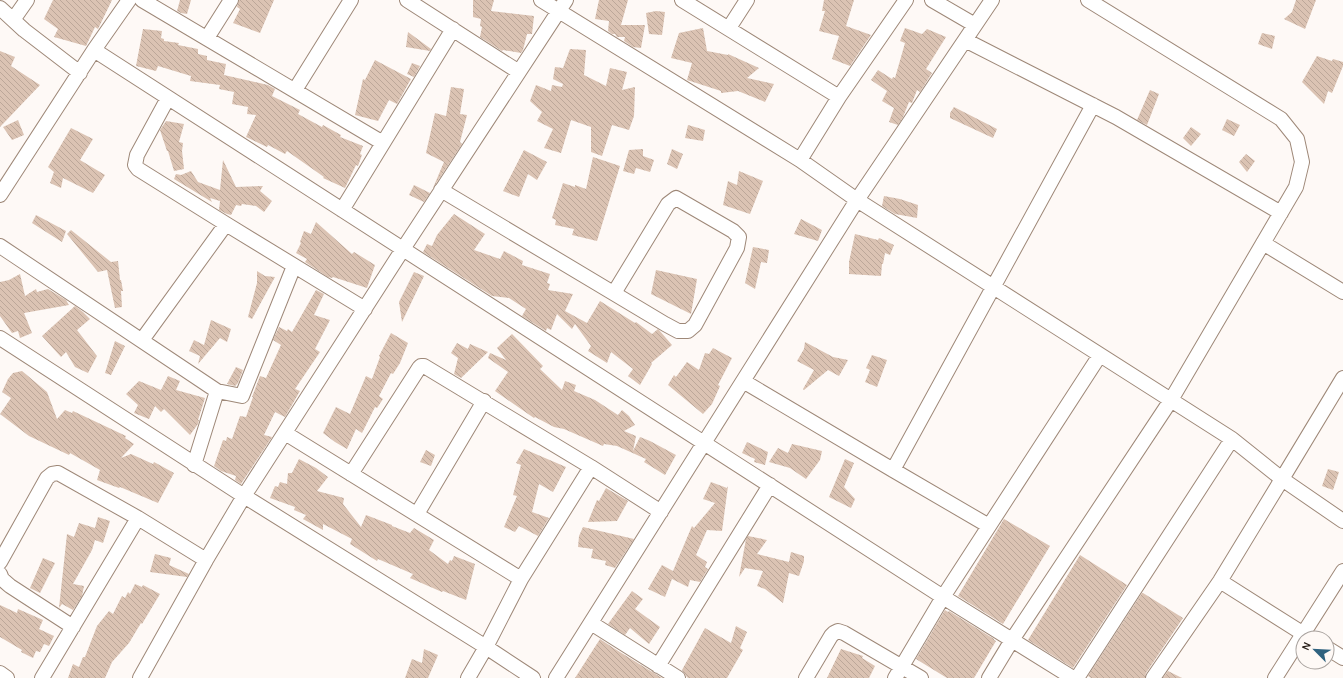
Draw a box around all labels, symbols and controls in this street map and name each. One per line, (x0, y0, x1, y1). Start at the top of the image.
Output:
north arrow (1295, 630, 1335, 670)
text: N (1299, 640, 1314, 652)

